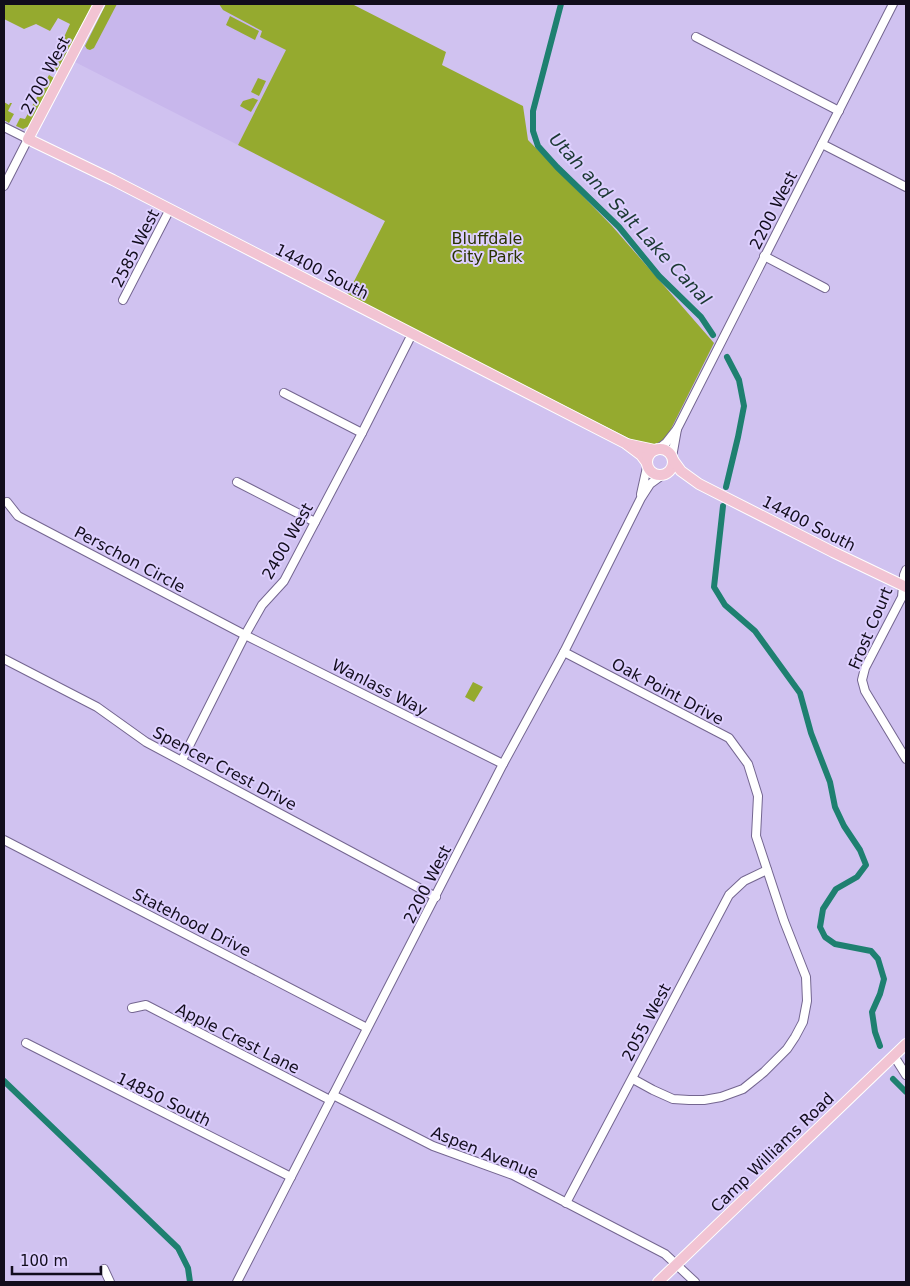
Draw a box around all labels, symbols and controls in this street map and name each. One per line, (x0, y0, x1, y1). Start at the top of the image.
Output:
street label: 2700 West (17, 33, 74, 117)
water label: Utah and Salt Lake Canal (545, 128, 716, 309)
street label: 2200 West (746, 168, 801, 252)
street label: 2585 West (108, 206, 163, 290)
park label: Bluffdale City Park (451, 229, 523, 266)
street label: 14400 South (272, 240, 372, 303)
street label: 14400 South (759, 492, 859, 555)
street label: 2400 West (258, 500, 317, 583)
street label: Perschon Circle (71, 522, 188, 597)
street label: Frost Court (845, 584, 896, 672)
street label: Oak Point Drive (608, 654, 727, 729)
street label: Wanlass Way (329, 655, 431, 720)
street label: Spencer Crest Drive (150, 722, 300, 814)
street label: 2200 West (400, 842, 455, 926)
street label: Statehood Drive (130, 884, 254, 960)
street label: 2055 West (618, 980, 675, 1064)
street label: Apple Crest Lane (173, 999, 303, 1078)
street label: 14850 South (114, 1068, 214, 1130)
street label: Camp Williams Road (707, 1089, 838, 1216)
street label: Aspen Avenue (428, 1122, 541, 1183)
scale bar (12, 1244, 101, 1276)
text: 100 m (20, 1252, 68, 1270)

